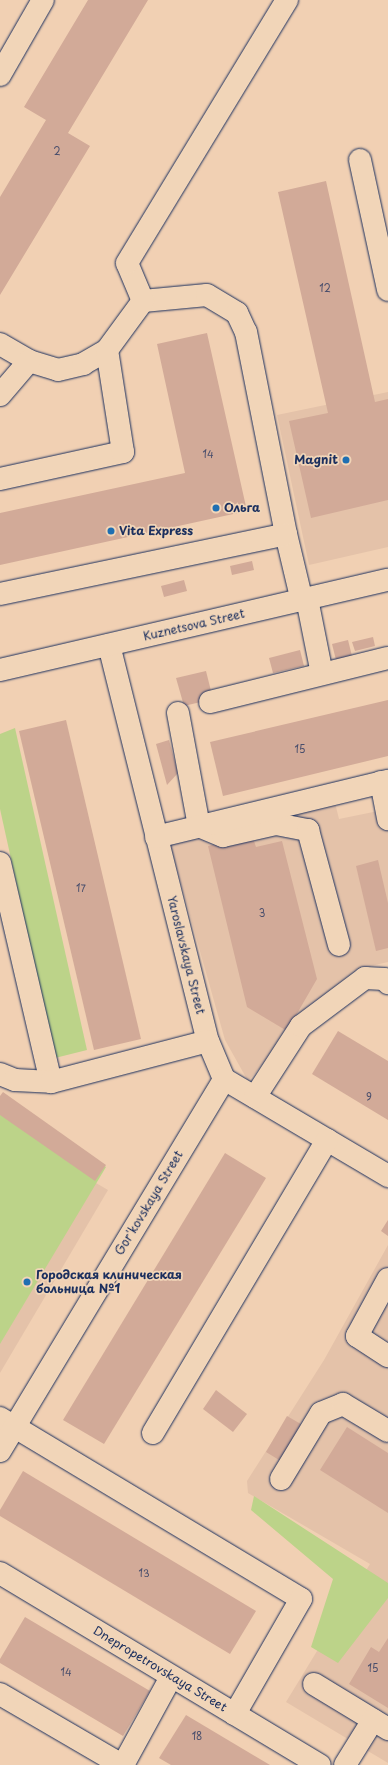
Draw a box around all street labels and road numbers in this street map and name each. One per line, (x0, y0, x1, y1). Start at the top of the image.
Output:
street label: Kuznetsova Street (142, 606, 246, 644)
street label: Yaroslavskaya Street (164, 894, 208, 1016)
street label: Gor'kovskaya Street (112, 1148, 186, 1258)
street label: Dnepropetrovskaya Street (90, 1623, 230, 1715)

